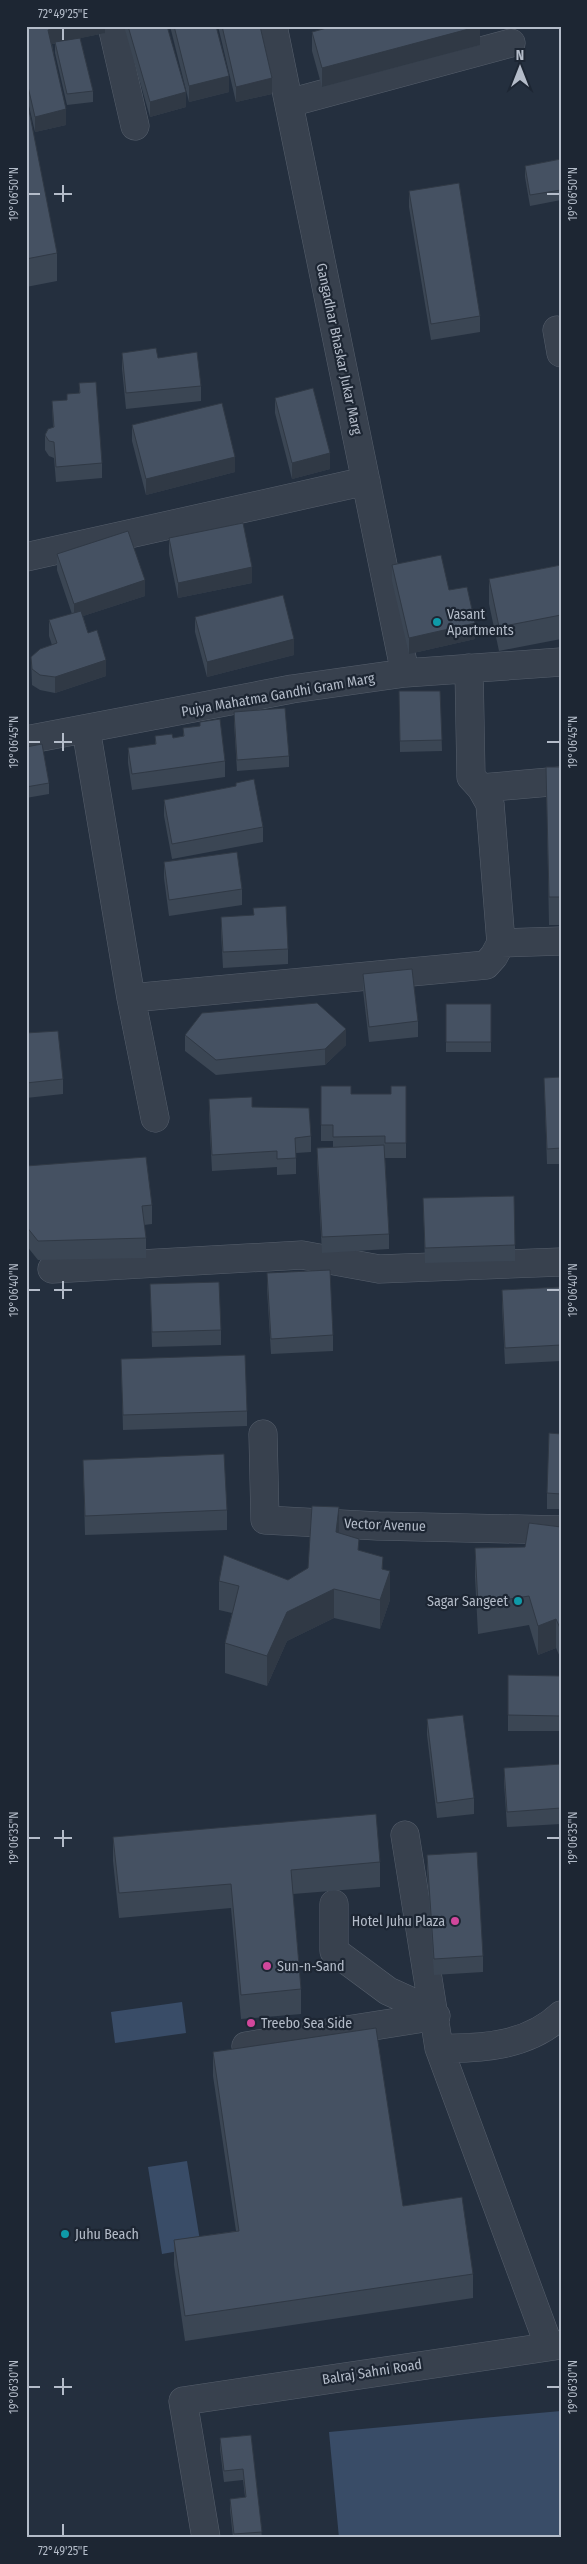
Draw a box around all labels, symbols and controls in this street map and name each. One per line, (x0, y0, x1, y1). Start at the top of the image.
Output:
text: 72°49'25"E (38, 7, 88, 21)
north arrow (494, 42, 544, 92)
text: N (516, 47, 524, 64)
text: 19°06'50"N (7, 167, 21, 221)
text: 19°06'50"N (566, 167, 580, 221)
street label: Gangadhar Bhaskar Jukar Marg (312, 262, 366, 437)
place label: Vasant Apartments (447, 606, 514, 639)
marker: Vasant Apartments (431, 616, 443, 628)
street label: Pujya Mahatma Gandhi Gram Marg (180, 670, 376, 720)
text: 19°06'45"N (7, 716, 21, 768)
text: 19°06'45"N (566, 716, 580, 768)
text: 19°06'40"N (7, 1263, 21, 1317)
text: 19°06'40"N (566, 1263, 580, 1317)
street label: Vector Avenue (344, 1515, 426, 1535)
place label: Sagar Sangeet (427, 1593, 508, 1610)
marker: Sagar Sangeet (512, 1595, 524, 1607)
text: 19°06'35"N (7, 1812, 21, 1864)
text: 19°06'35"N (566, 1812, 580, 1864)
place label: Hotel Juhu Plaza (352, 1913, 445, 1930)
marker: Hotel Juhu Plaza (449, 1915, 461, 1927)
place label: Sun-n-Sand (277, 1958, 344, 1975)
marker: Sun-n-Sand (261, 1960, 273, 1972)
place label: Treebo Sea Side (261, 2015, 352, 2032)
marker: Treebo Sea Side (245, 2017, 257, 2029)
place label: Juhu Beach (75, 2226, 139, 2243)
marker: Juhu Beach (59, 2228, 71, 2240)
street label: Balraj Sahni Road (321, 2356, 423, 2388)
text: 19°06'30"N (7, 2360, 21, 2414)
text: 19°06'30"N (566, 2360, 580, 2414)
text: 72°49'25"E (38, 2544, 88, 2558)

